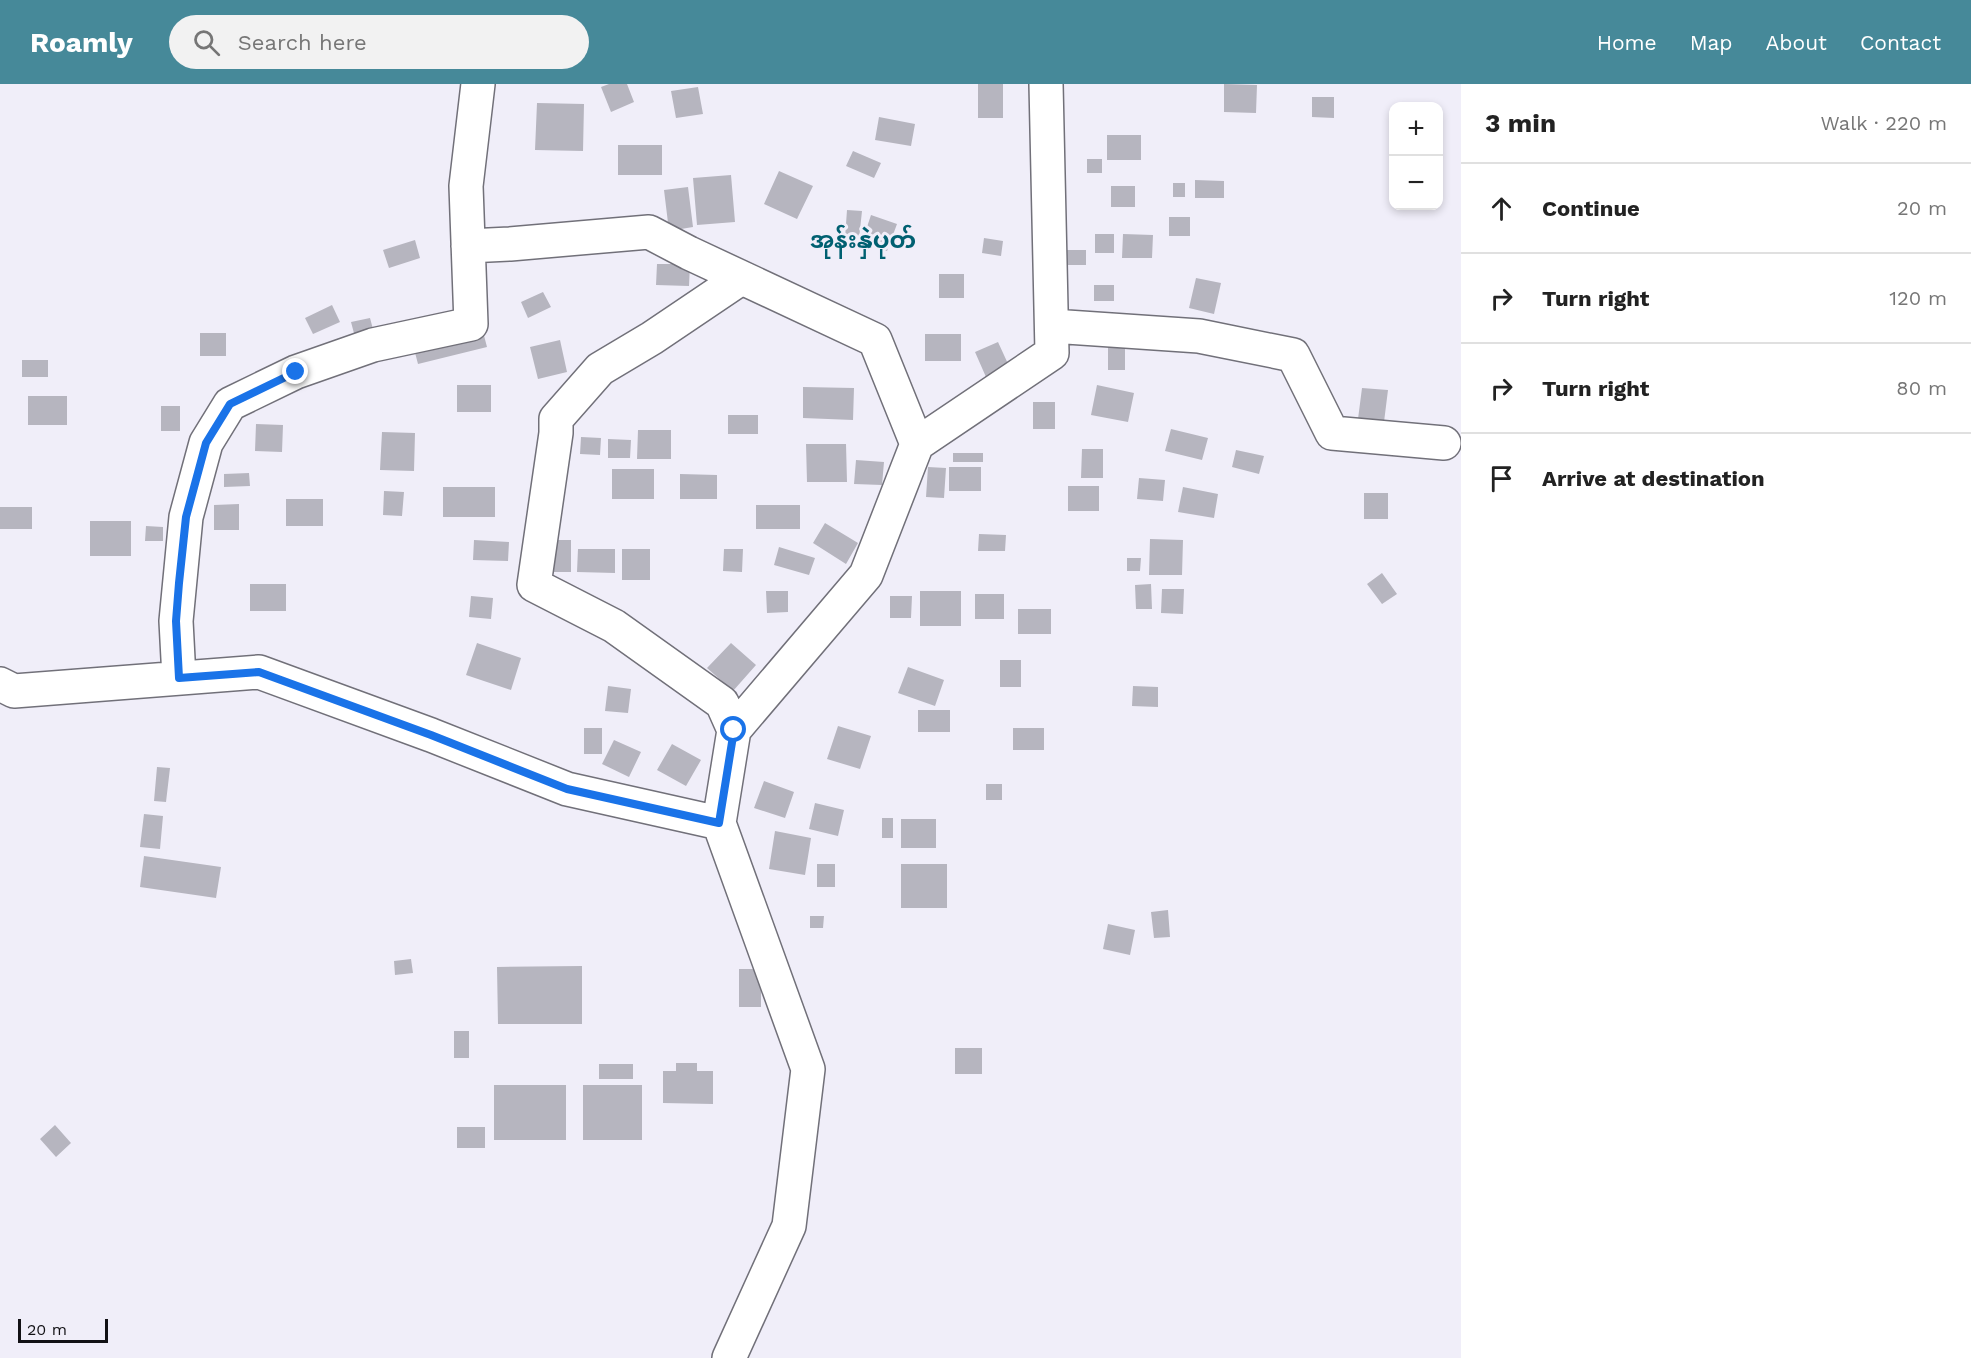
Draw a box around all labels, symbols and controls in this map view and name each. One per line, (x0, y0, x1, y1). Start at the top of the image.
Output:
search box (169, 15, 589, 69)
text: Roamly (30, 26, 133, 59)
icon: search (190, 26, 223, 59)
text: Search here (238, 30, 367, 55)
text: Home (1597, 30, 1657, 55)
text: Map (1690, 30, 1733, 55)
text: About (1766, 30, 1827, 55)
text: Contact (1860, 30, 1941, 55)
map controls (1389, 102, 1443, 210)
button: + (1389, 102, 1443, 156)
text: 3 min (1485, 108, 1556, 138)
text: Walk · 220 m (1820, 111, 1947, 135)
button: − (1389, 156, 1443, 210)
icon: ahead (1485, 192, 1518, 225)
text: Continue (1542, 196, 1640, 221)
text: 20 m (1897, 196, 1947, 220)
district label: အုန်းနှဲပုတ် (810, 224, 916, 259)
icon: right (1485, 282, 1518, 315)
text: Turn right (1542, 286, 1649, 311)
text: 120 m (1889, 286, 1947, 310)
route end (282, 358, 308, 384)
icon: right (1485, 372, 1518, 405)
text: Turn right (1542, 376, 1649, 401)
text: 80 m (1896, 376, 1947, 400)
icon: arrive (1485, 462, 1518, 495)
text: Arrive at destination (1542, 466, 1765, 491)
route start (720, 716, 746, 742)
scale bar (18, 1316, 108, 1344)
text: 20 m (27, 1320, 67, 1339)

